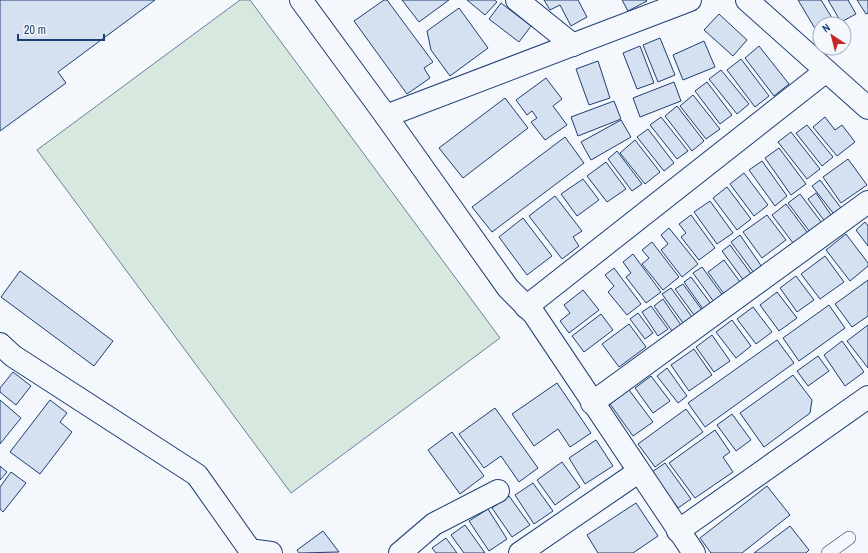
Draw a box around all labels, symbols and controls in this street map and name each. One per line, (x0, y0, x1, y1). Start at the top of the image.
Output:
scale bar (18, 16, 104, 42)
north arrow (812, 16, 852, 56)
text: N (819, 20, 833, 35)
text: 20 m (24, 22, 46, 38)

